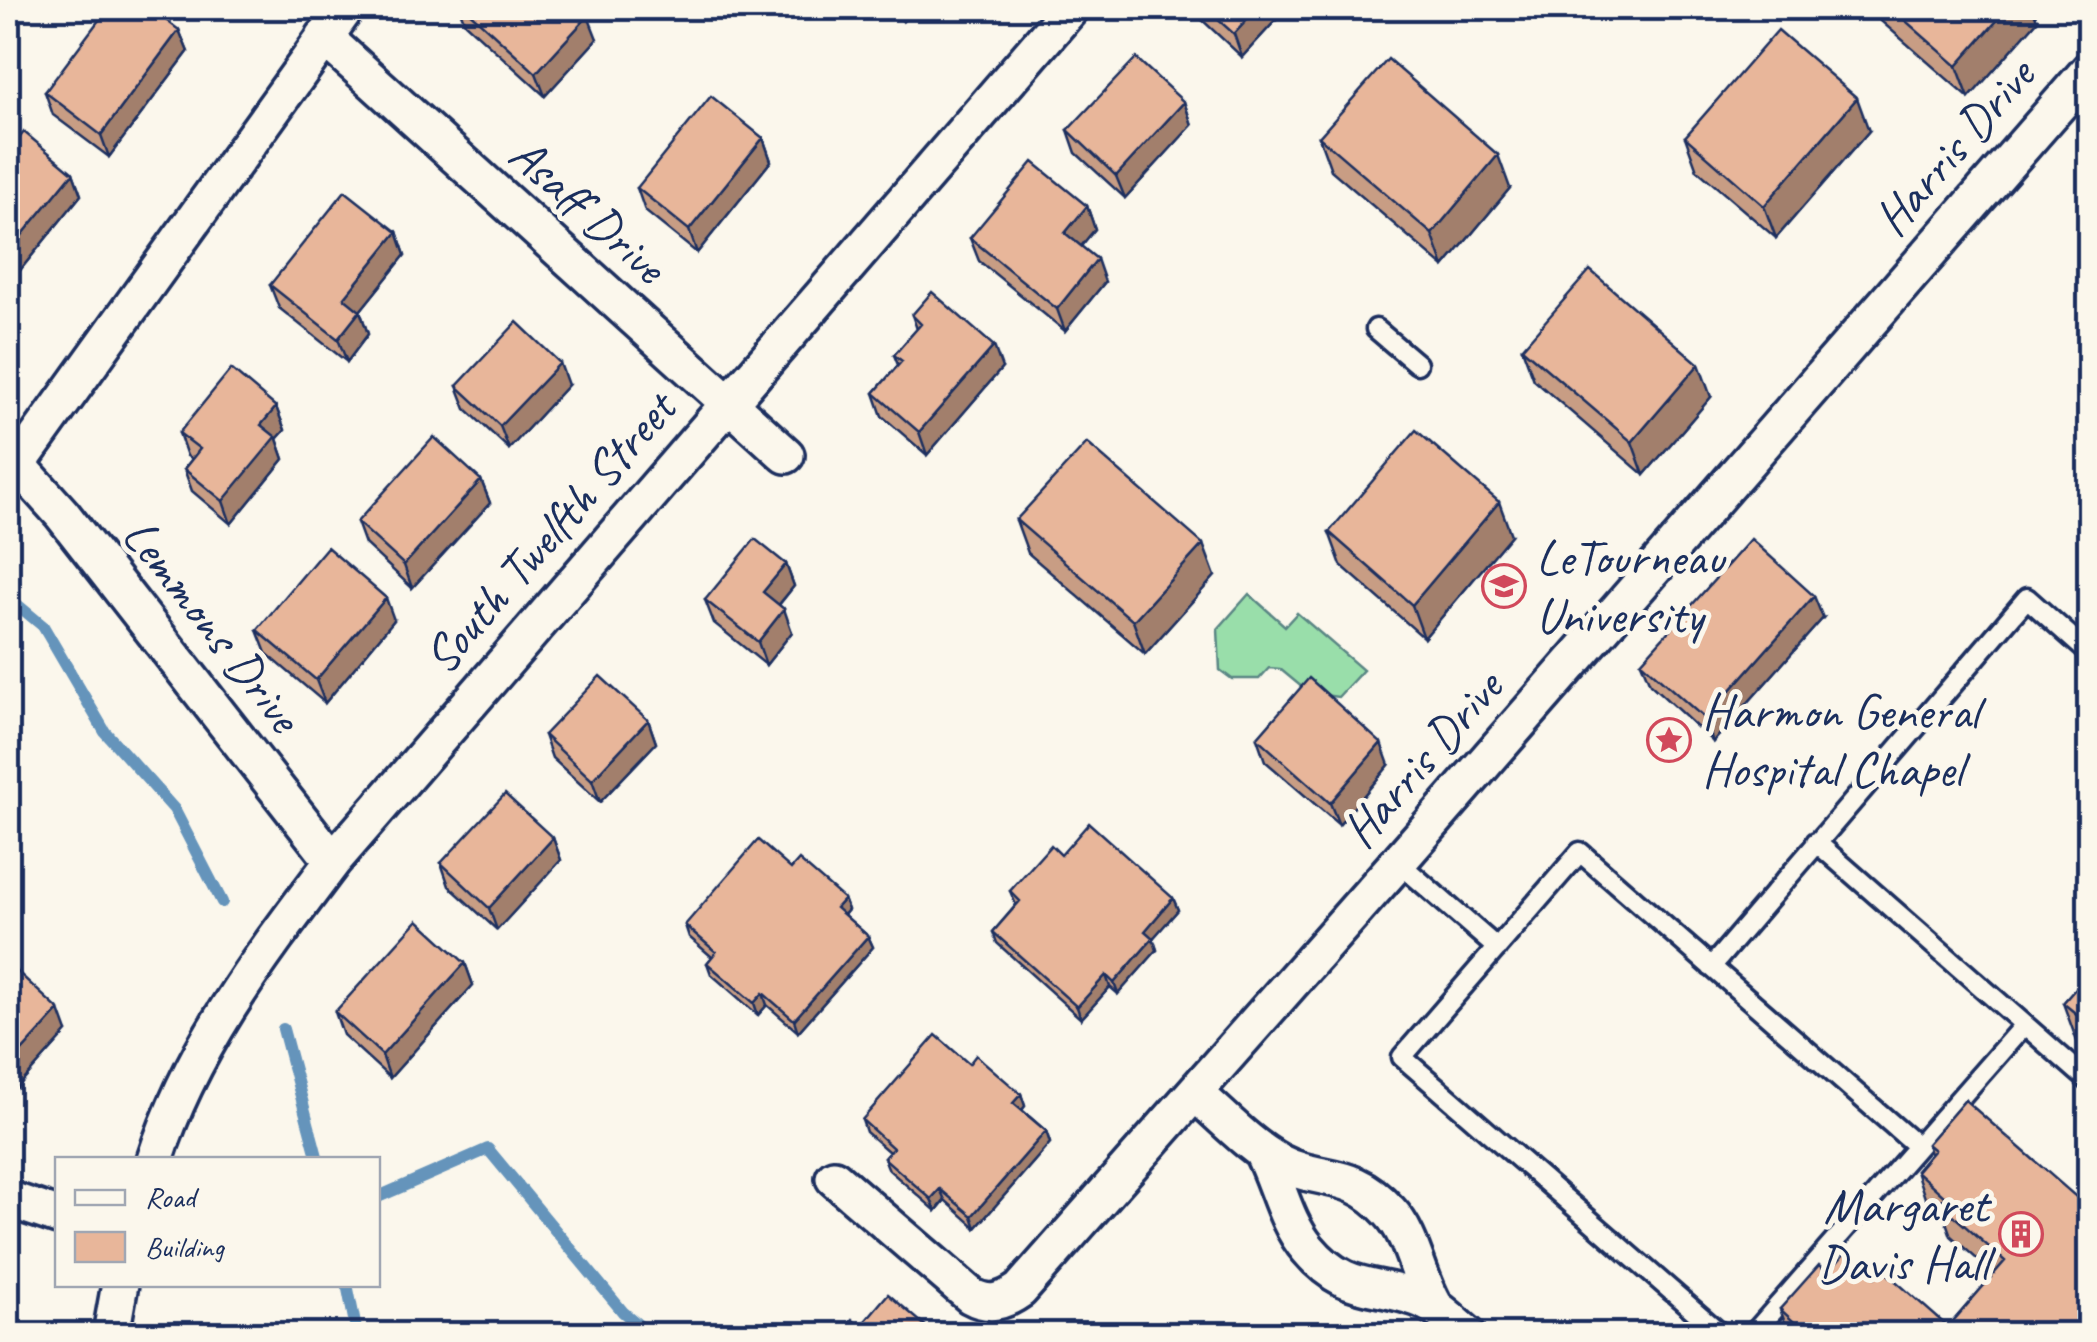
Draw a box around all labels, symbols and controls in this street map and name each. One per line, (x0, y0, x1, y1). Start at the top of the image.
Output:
street label: Harris Drive (1860, 43, 2050, 248)
street label: Asaff Drive (496, 123, 682, 299)
street label: South Twelfth Street (409, 376, 691, 687)
street label: Lemmons Drive (109, 505, 317, 748)
place label: LeTourneau University (1536, 526, 1726, 647)
school or university icon: LeTourneau University (1481, 563, 1527, 609)
street label: Harris Drive (1328, 655, 1518, 860)
place label: Harmon General Hospital Chapel (1702, 680, 1987, 801)
place icon: Harmon General Hospital Chapel (1646, 717, 1692, 763)
legend (55, 1157, 380, 1287)
place label: Margaret Davis Hall (1818, 1174, 1997, 1295)
text: Road (145, 1178, 199, 1216)
building icon: Margaret Davis Hall (1998, 1211, 2044, 1257)
text: Building (145, 1228, 225, 1266)

